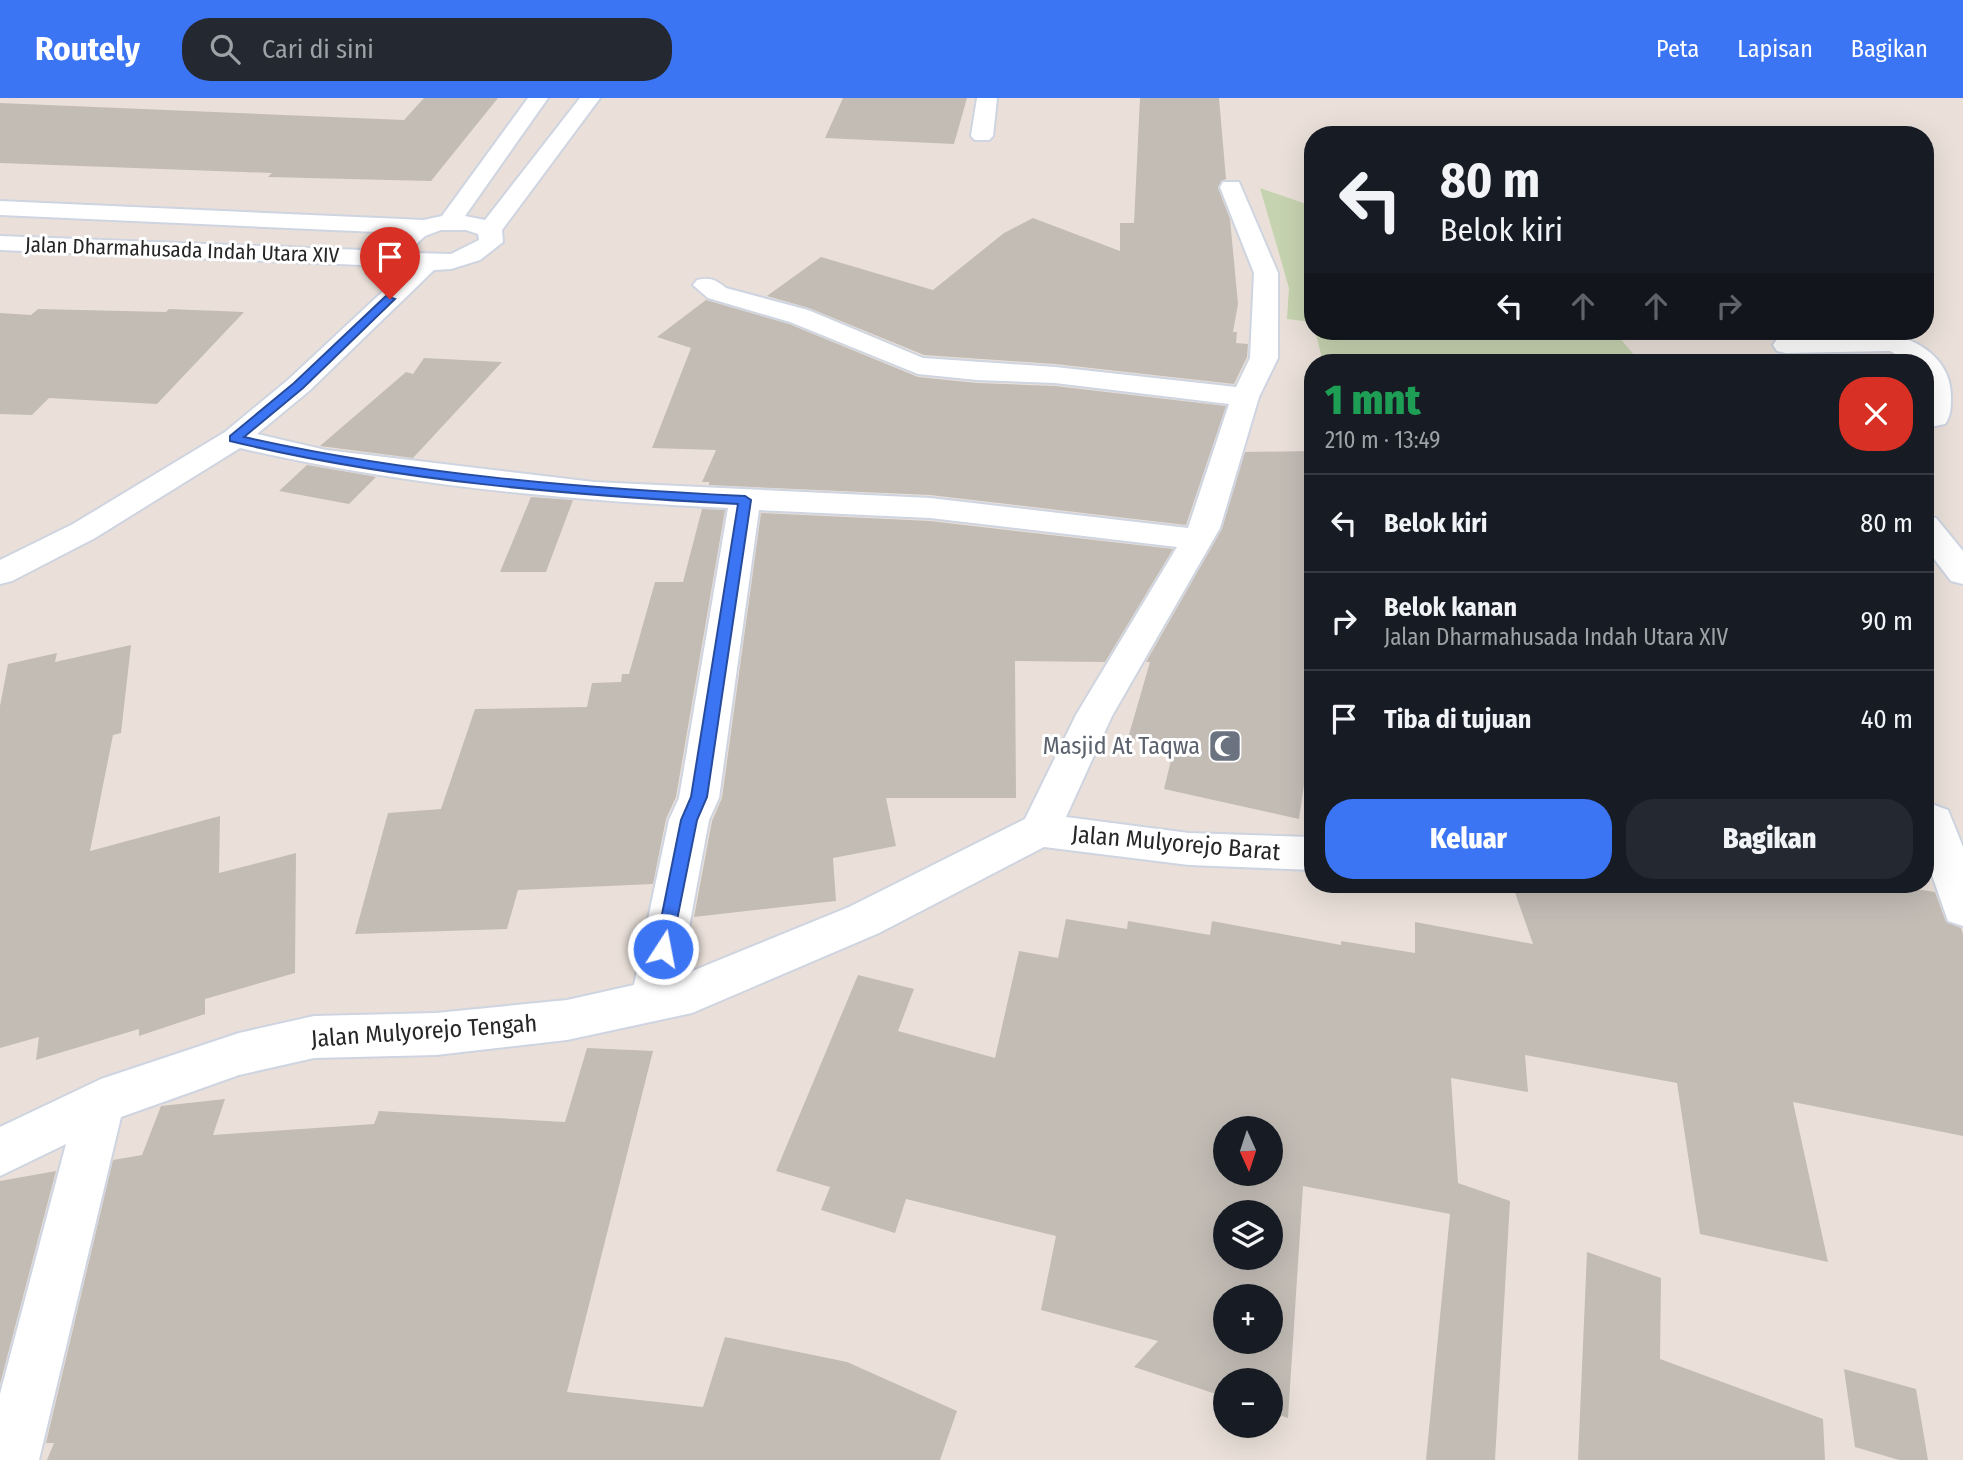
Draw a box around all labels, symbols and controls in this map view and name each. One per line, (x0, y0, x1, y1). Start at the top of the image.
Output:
search box (182, 18, 672, 81)
text: Routely (35, 29, 140, 69)
icon: search (206, 30, 244, 68)
text: Cari di sini (262, 34, 374, 65)
text: Peta (1656, 35, 1699, 63)
text: Lapisan (1737, 35, 1813, 63)
text: Bagikan (1851, 35, 1928, 63)
text: 80 m (1440, 151, 1540, 210)
icon: left (1325, 154, 1416, 245)
text: Belok kiri (1440, 211, 1563, 249)
pin (360, 227, 420, 299)
street label: Jalan Dharmahusada Indah Utara XIV (24, 232, 340, 268)
icon: arrive (371, 238, 409, 276)
icon: left (1491, 287, 1529, 325)
icon: ahead (1564, 287, 1602, 325)
icon: ahead (1637, 287, 1675, 325)
icon: right (1710, 287, 1748, 325)
text: 1 mnt (1325, 375, 1421, 425)
button: close (1839, 377, 1913, 451)
text: 210 m · 13:49 (1325, 426, 1440, 454)
icon: left (1325, 504, 1363, 542)
text: Belok kiri (1384, 508, 1487, 539)
text: 80 m (1860, 508, 1913, 539)
text: Belok kanan (1384, 592, 1517, 623)
icon: right (1325, 602, 1363, 640)
text: 90 m (1861, 606, 1913, 637)
text: Jalan Dharmahusada Indah Utara XIV (1384, 623, 1728, 651)
icon: arrive (1325, 700, 1363, 738)
text: Tiba di tujuan (1384, 704, 1531, 735)
text: 40 m (1861, 704, 1913, 735)
mosque icon: Masjid At Taqwa (1206, 727, 1244, 765)
place label: Masjid At Taqwa (1043, 732, 1200, 760)
button: Keluar (1325, 799, 1612, 879)
button: Bagikan (1626, 799, 1913, 879)
street label: Jalan Mulyorejo Barat (1071, 820, 1282, 866)
position arrow (626, 912, 700, 986)
street label: Jalan Mulyorejo Tengah (310, 1009, 538, 1053)
north arrow (1213, 1116, 1283, 1186)
map controls (1213, 1116, 1283, 1438)
button: layers (1213, 1200, 1283, 1270)
button: + (1213, 1284, 1283, 1354)
button: − (1213, 1368, 1283, 1438)

